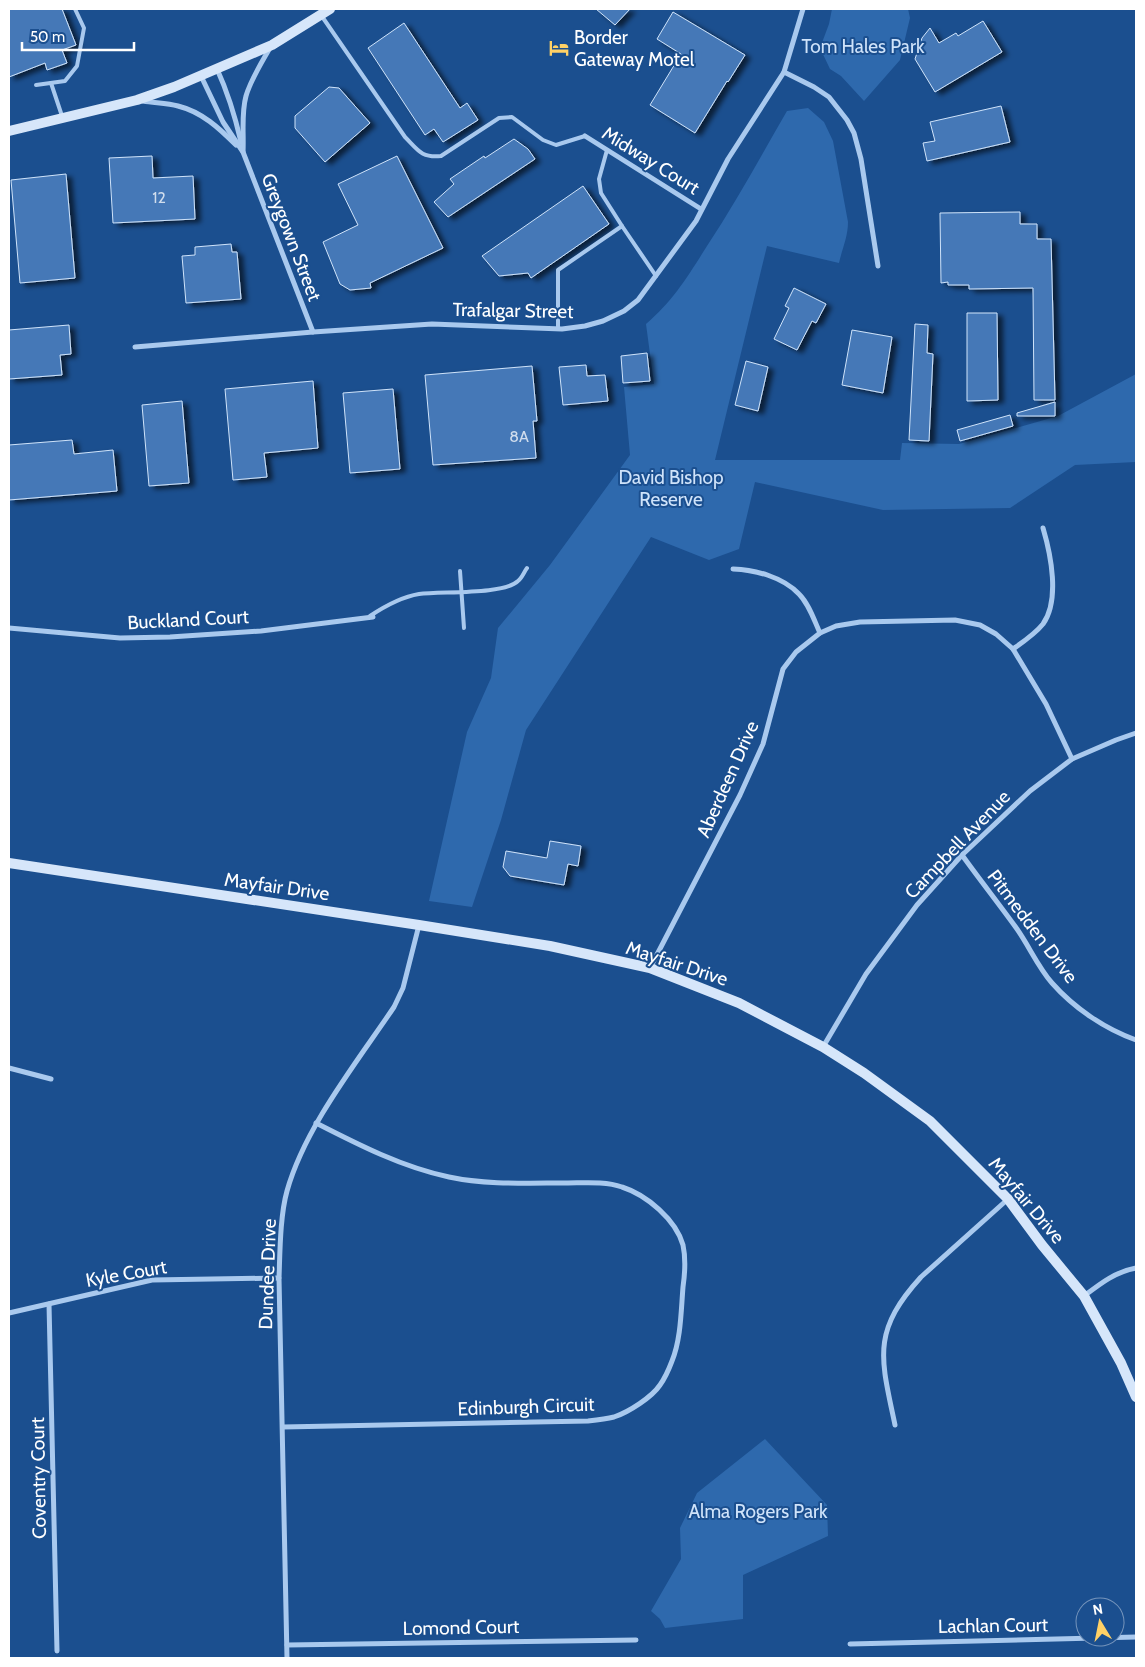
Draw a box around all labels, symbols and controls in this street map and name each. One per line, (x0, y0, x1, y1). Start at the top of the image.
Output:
scale bar (22, 20, 135, 52)
place label: Border Gateway Motel (574, 26, 695, 71)
text: 50 m (30, 28, 65, 46)
park label: Tom Hales Park (802, 35, 925, 58)
hotel icon: Border Gateway Motel (548, 37, 570, 59)
street label: Midway Court (598, 121, 704, 200)
street label: Greygown Street (257, 170, 327, 305)
house number: 12 (152, 188, 166, 207)
street label: Trafalgar Street (452, 298, 574, 323)
house number: 8A (509, 427, 529, 446)
park label: David Bishop Reserve (618, 466, 724, 511)
street label: Buckland Court (127, 605, 250, 634)
street label: Aberdeen Drive (691, 717, 764, 841)
street label: Campbell Avenue (900, 785, 1015, 903)
street label: Pitmedden Drive (983, 865, 1083, 988)
street label: Mayfair Drive (223, 868, 331, 905)
street label: Mayfair Drive (623, 936, 731, 991)
street label: Mayfair Drive (984, 1152, 1070, 1248)
street label: Dundee Drive (254, 1218, 281, 1330)
street label: Kyle Court (84, 1255, 169, 1292)
street label: Edinburgh Circuit (457, 1393, 595, 1420)
street label: Coventry Court (26, 1416, 51, 1539)
park label: Alma Rogers Park (688, 1500, 828, 1523)
north arrow (1075, 1597, 1125, 1647)
text: N (1091, 1599, 1104, 1619)
street label: Lachlan Court (938, 1613, 1049, 1638)
street label: Lomond Court (403, 1615, 520, 1640)

